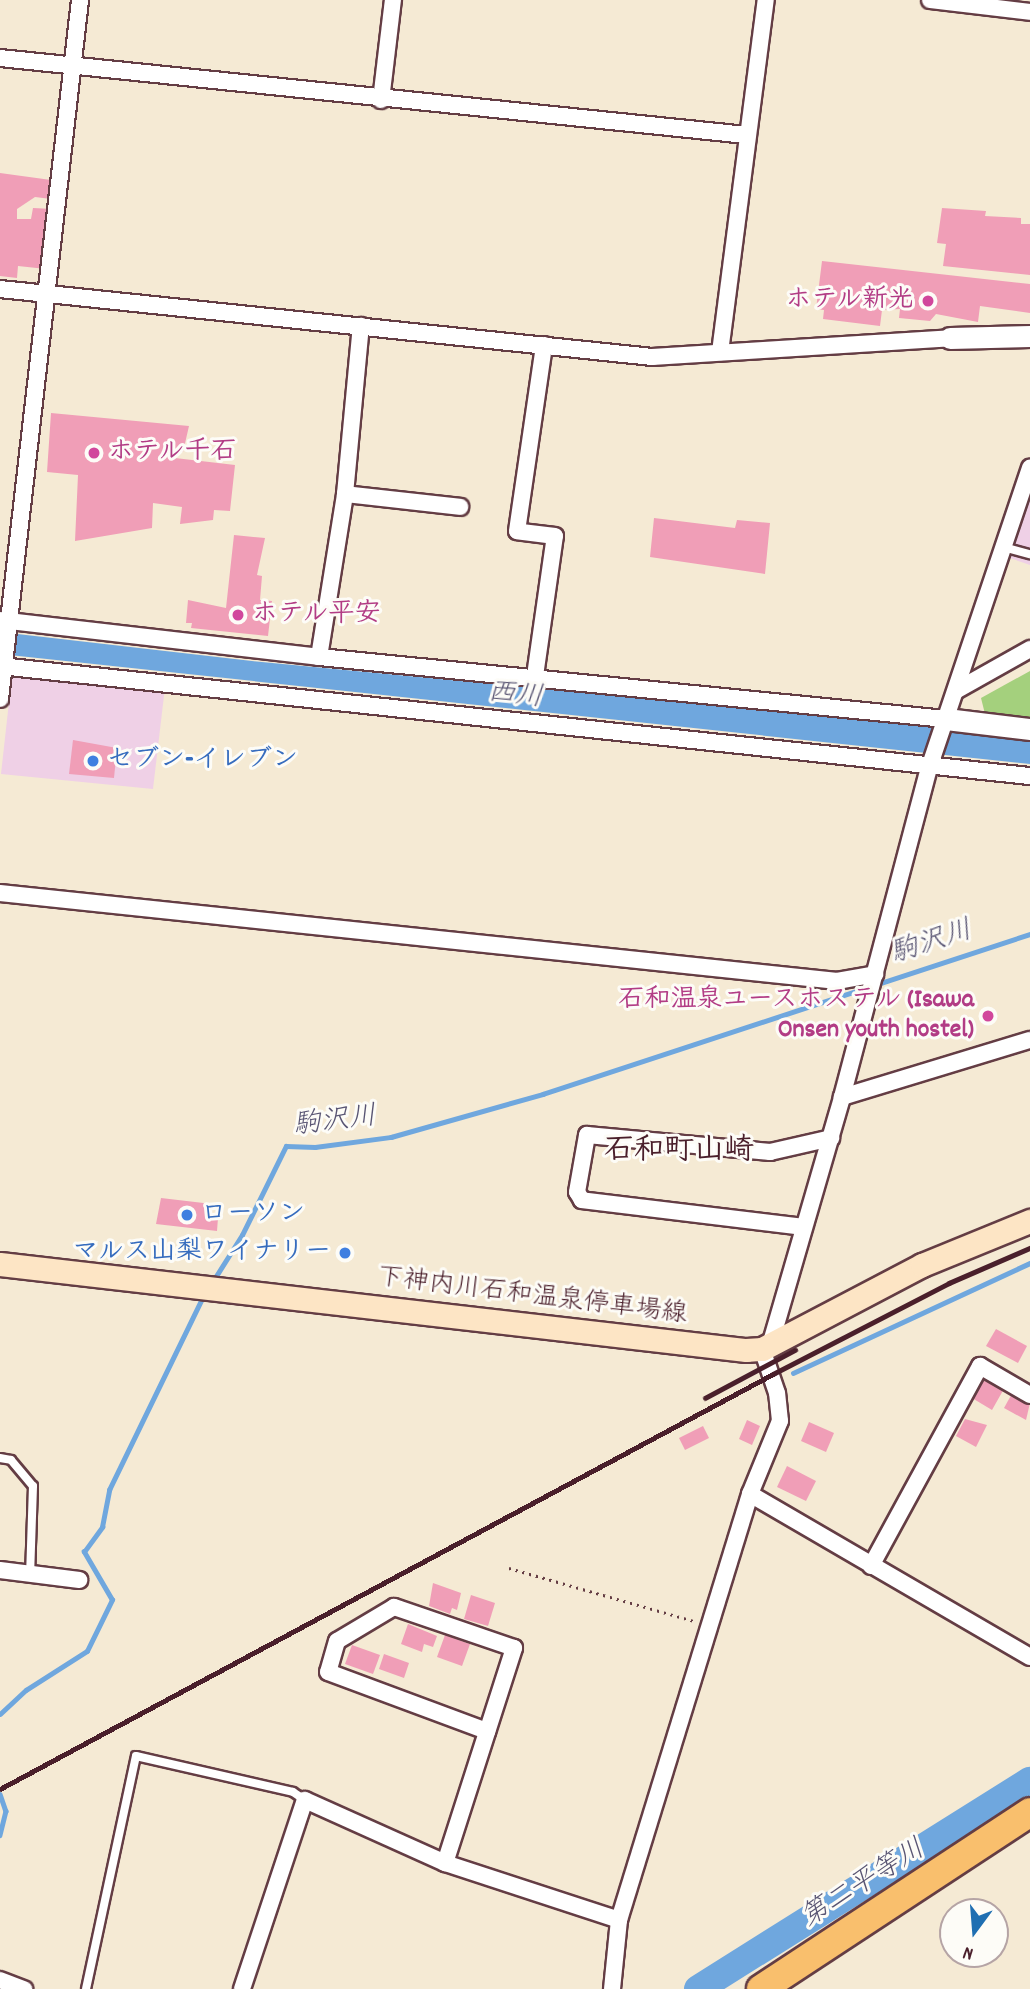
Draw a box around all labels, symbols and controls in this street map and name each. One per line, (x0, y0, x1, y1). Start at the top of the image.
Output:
place label: ホテル新光 (784, 285, 914, 317)
marker: ホテル新光 (920, 293, 936, 309)
place label: ホテル千石 (108, 437, 238, 469)
marker: ホテル千石 (86, 445, 102, 461)
place label: ホテル平安 (252, 599, 382, 631)
marker: ホテル平安 (230, 607, 246, 623)
water label: 西川 (485, 677, 545, 717)
place label: セブン-イレブン (107, 745, 298, 777)
marker: セブン-イレブン (85, 753, 101, 769)
water label: 駒沢川 (887, 915, 977, 973)
place label: 石和温泉ユースホステル (Isawa Onsen youth hostel) (617, 985, 974, 1046)
marker: 石和温泉ユースホステル (Isawa Onsen youth hostel) (980, 1008, 996, 1024)
water label: 駒沢川 (291, 1101, 379, 1145)
district label: 石和町山崎 (604, 1135, 754, 1171)
place label: ローソン (201, 1199, 305, 1231)
marker: ローソン (179, 1207, 195, 1223)
place label: マルス山梨ワイナリー (71, 1237, 331, 1269)
marker: マルス山梨ワイナリー (337, 1245, 353, 1261)
street label: 下神内川石和温泉停車場線 (375, 1263, 689, 1331)
water label: 第二平等川 (796, 1834, 932, 1936)
north arrow (939, 1898, 1009, 1968)
text: N (960, 1937, 977, 1966)

